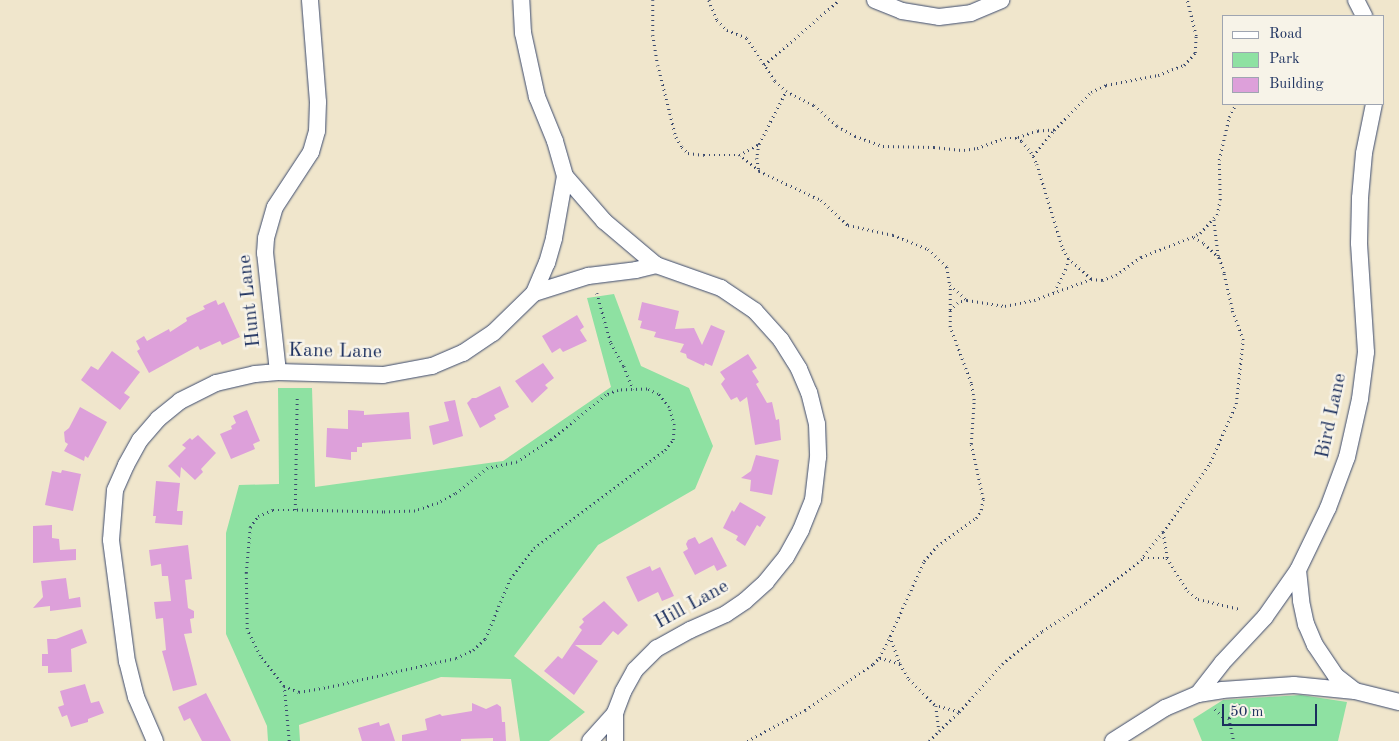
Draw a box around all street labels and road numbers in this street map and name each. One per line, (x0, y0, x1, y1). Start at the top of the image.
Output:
street label: Hunt Lane (233, 253, 267, 349)
street label: Kane Lane (288, 339, 382, 365)
street label: Bird Lane (1311, 371, 1353, 461)
street label: Hill Lane (651, 575, 733, 635)

